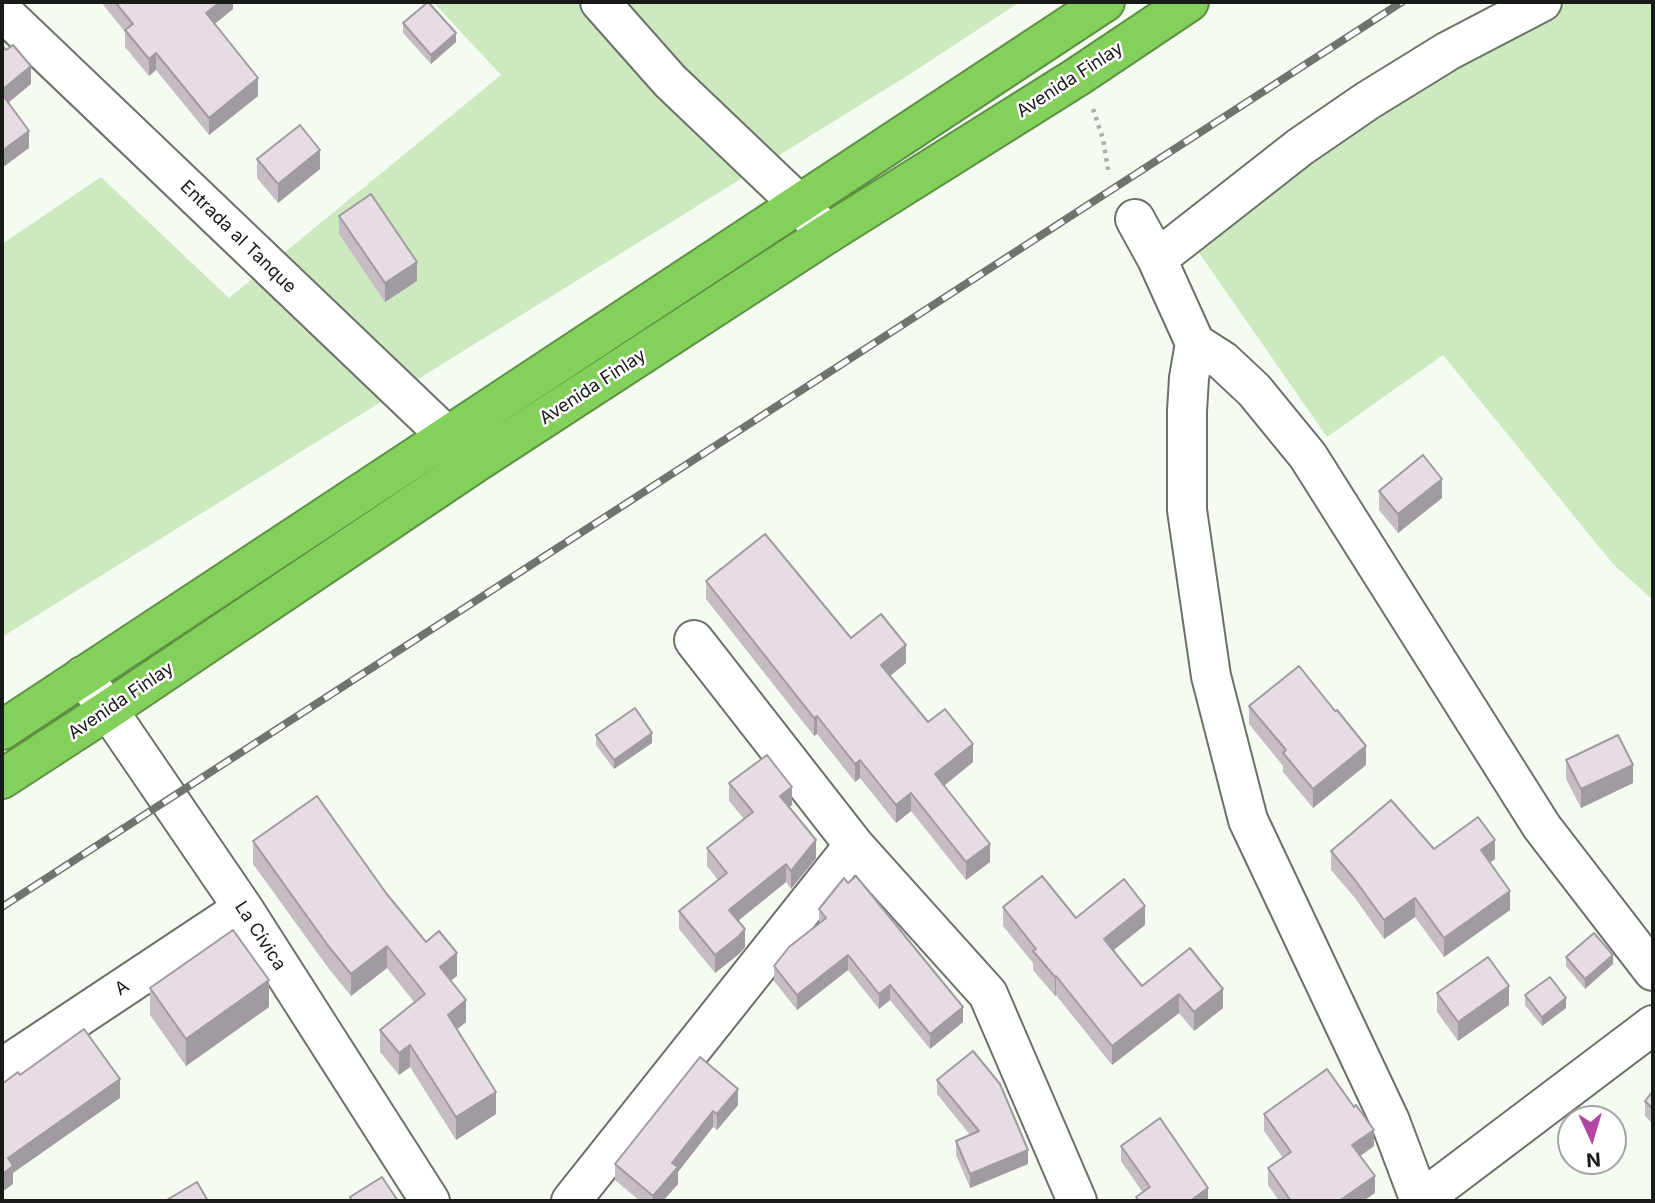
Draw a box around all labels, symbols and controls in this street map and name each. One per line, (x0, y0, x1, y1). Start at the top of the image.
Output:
street label: Avenida Finlay (1013, 38, 1127, 122)
street label: Entrada al Tanque (175, 176, 301, 298)
street label: Avenida Finlay (536, 345, 650, 429)
street label: Avenida Finlay (64, 658, 178, 744)
street label: La Cívica (230, 897, 290, 975)
street label: A (111, 976, 133, 1000)
north arrow (1557, 1105, 1627, 1175)
text: N (1585, 1147, 1601, 1171)

